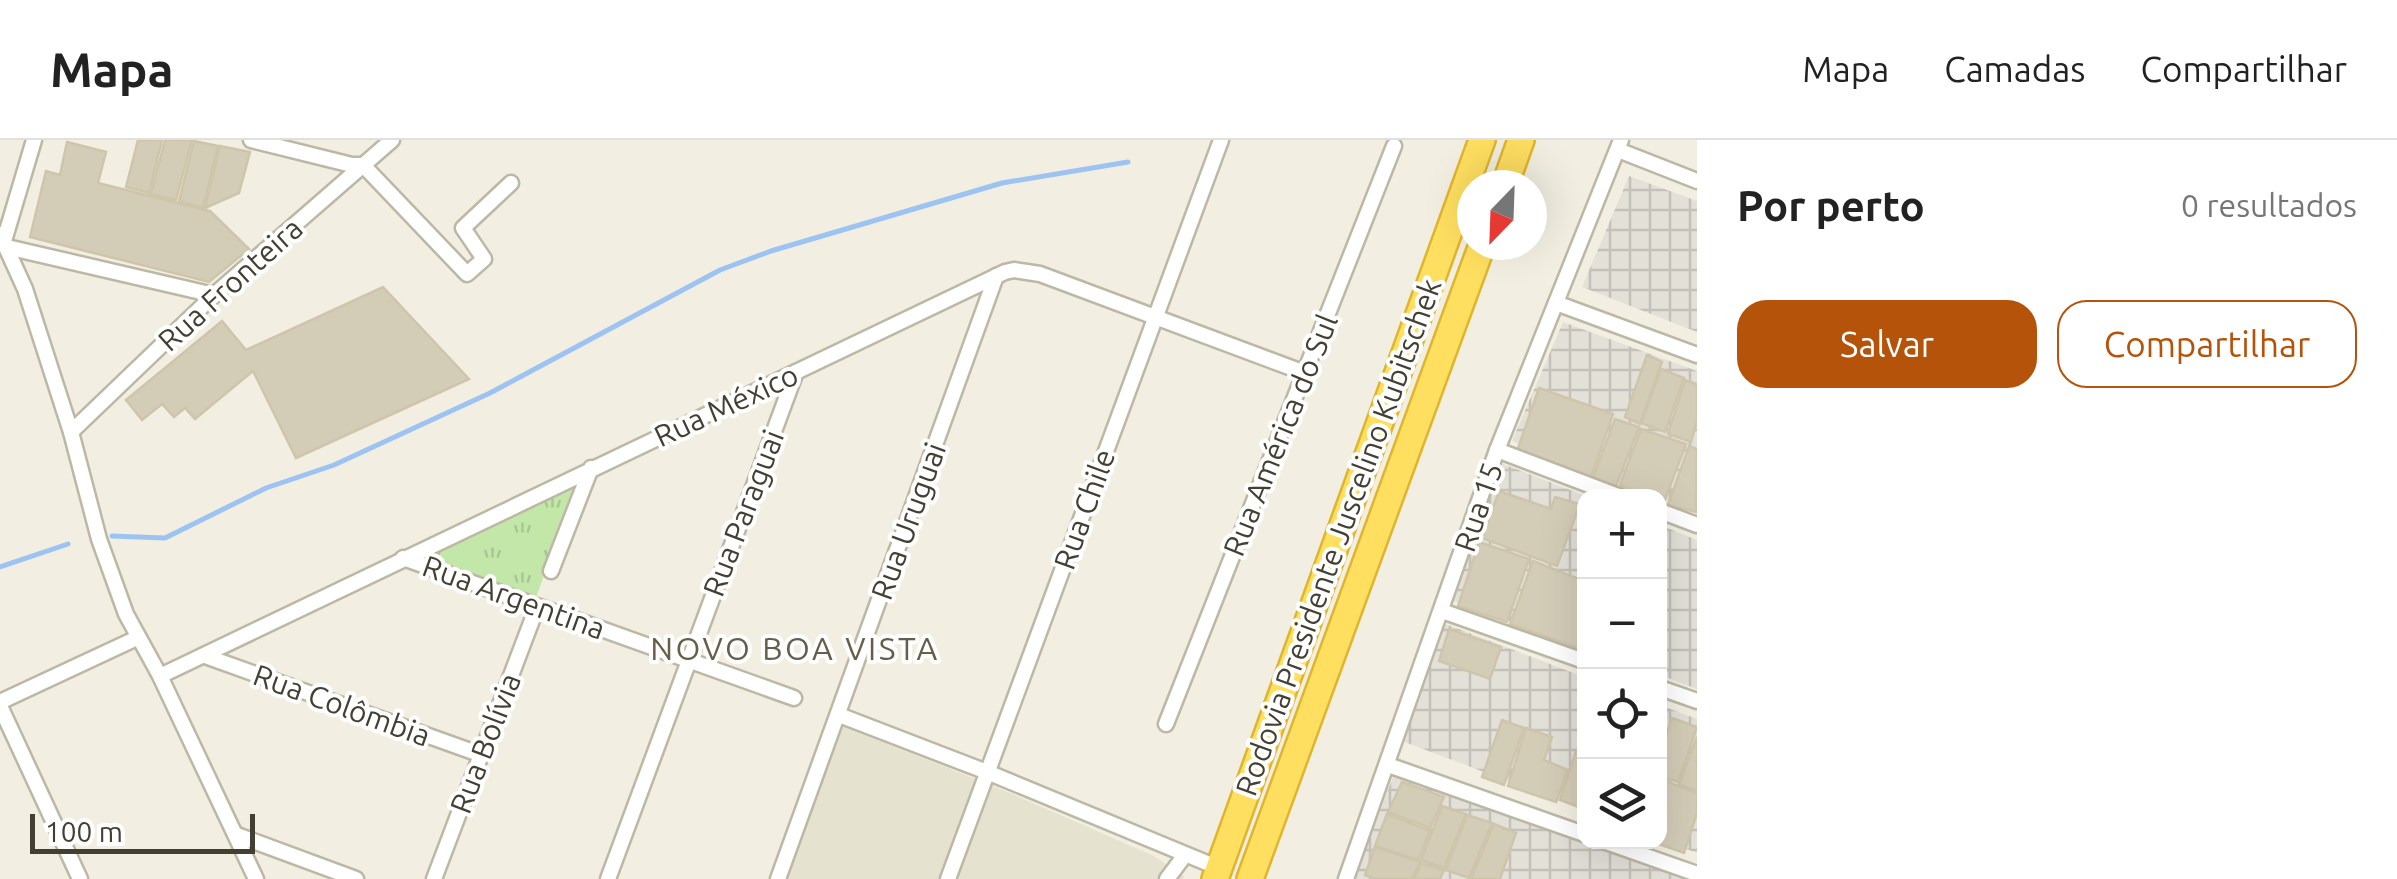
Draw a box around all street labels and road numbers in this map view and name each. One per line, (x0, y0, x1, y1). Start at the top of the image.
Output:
street label: Rua Fronteira (151, 211, 309, 357)
street label: Rodovia Presidente Juscelino Kubitschek (1228, 274, 1448, 800)
street label: Rua América do Sul (1216, 309, 1344, 561)
street label: Rua México (649, 357, 803, 453)
street label: Rua Paraguai (696, 425, 790, 601)
street label: Rua Uruguai (864, 438, 952, 604)
street label: Rua Chile (1047, 444, 1121, 574)
street label: Rua 15 (1447, 458, 1509, 556)
street label: Rua Argentina (418, 548, 610, 646)
street label: Rua Colômbia (249, 657, 435, 753)
street label: Rua Bolívia (443, 668, 527, 818)

